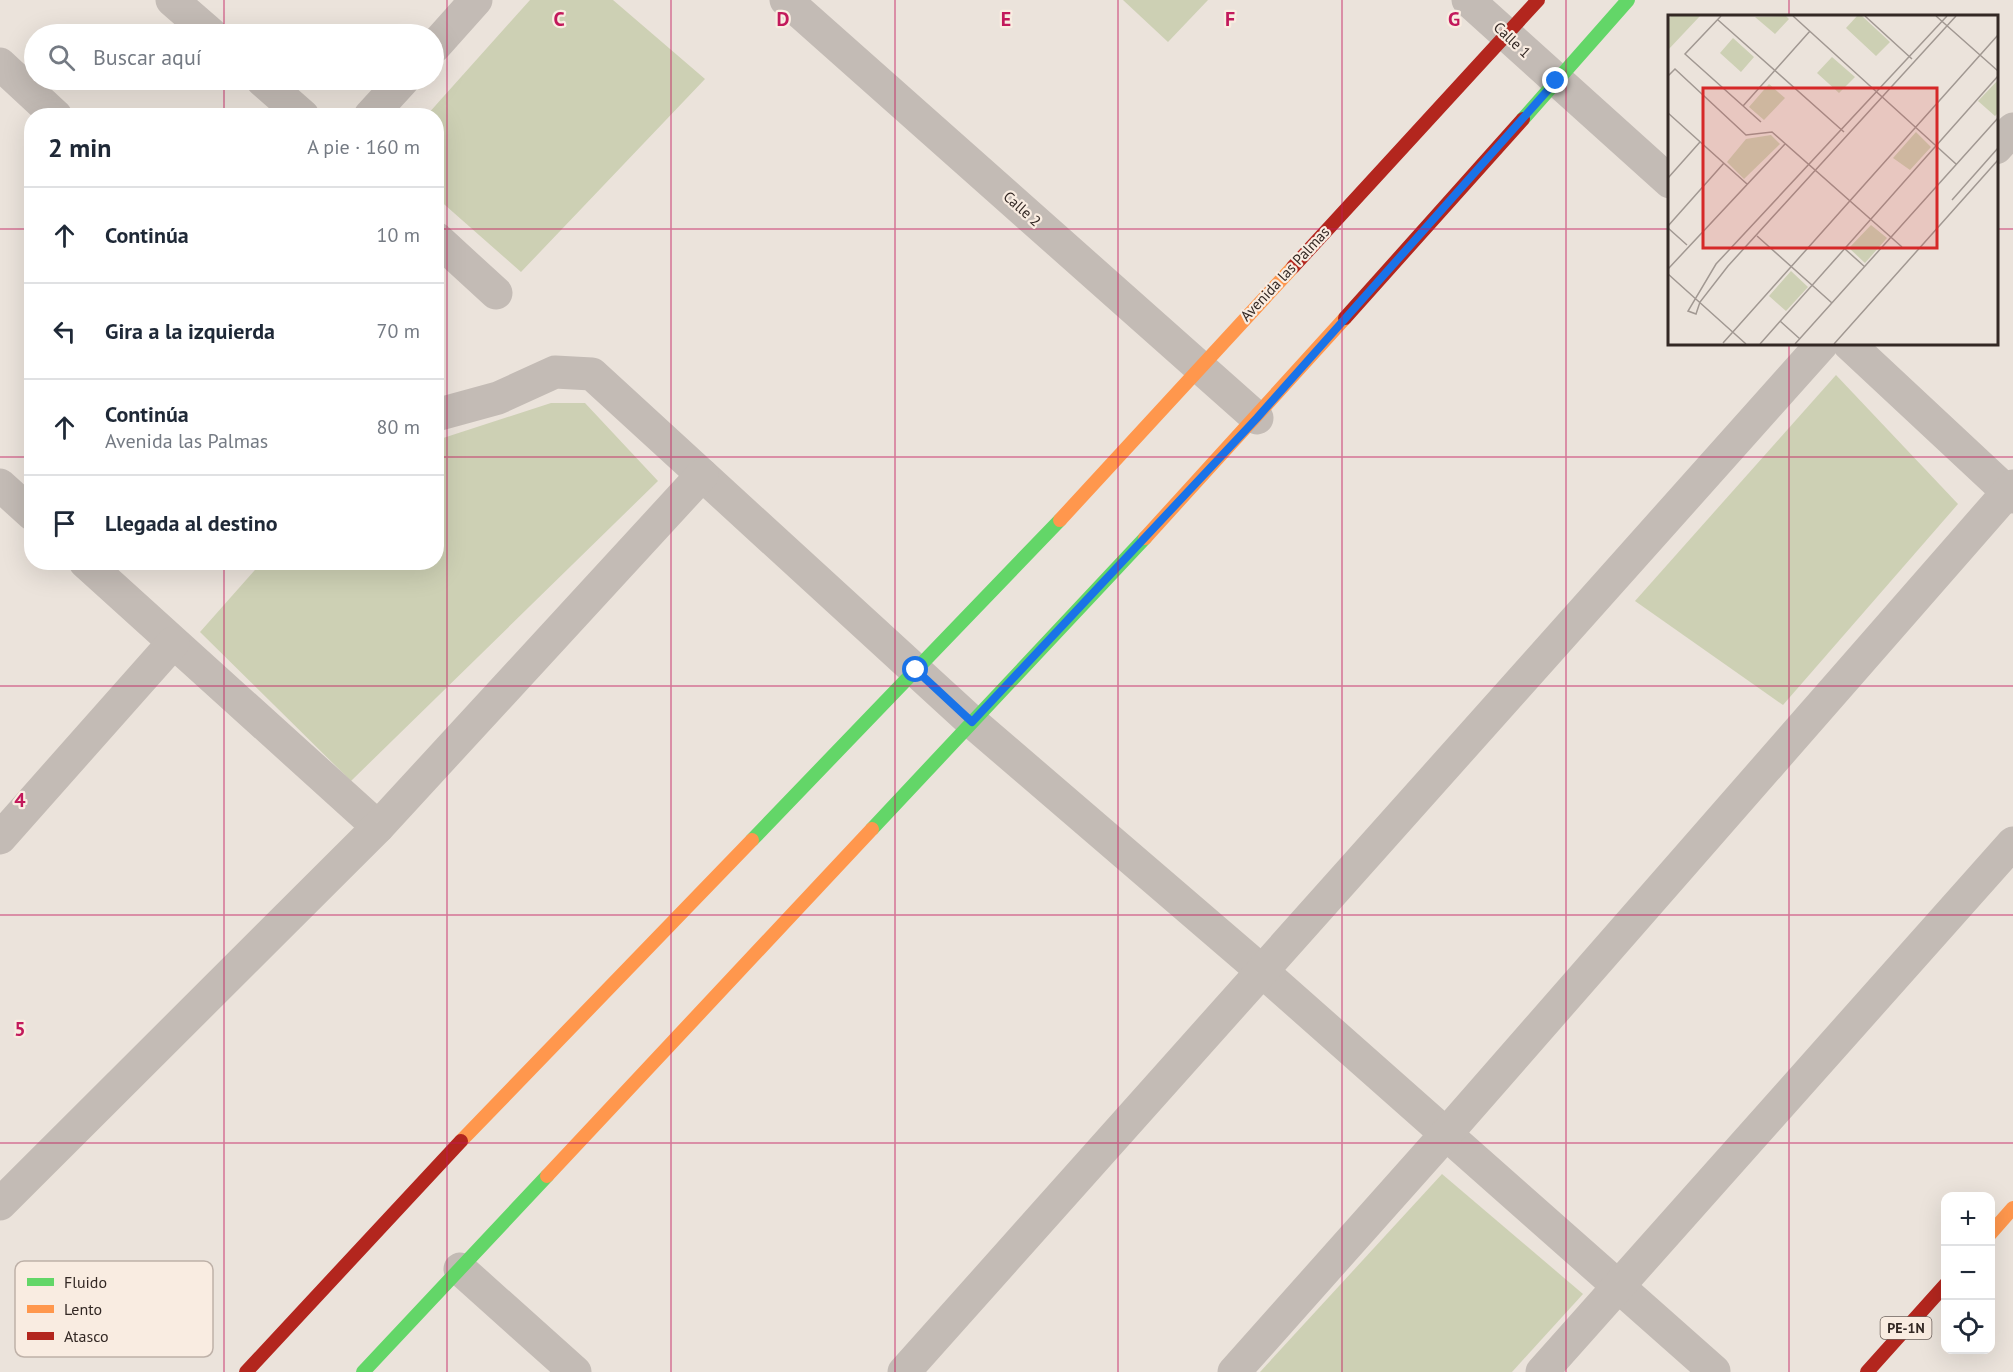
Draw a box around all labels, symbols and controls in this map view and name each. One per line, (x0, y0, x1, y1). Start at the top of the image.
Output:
text: C (553, 6, 565, 32)
text: D (777, 6, 790, 32)
text: E (1001, 6, 1011, 32)
text: F (1225, 6, 1235, 32)
text: G (1448, 6, 1460, 32)
inset map (1668, 15, 1998, 345)
street label: Calle 1 (1490, 18, 1535, 62)
search box (24, 24, 444, 90)
icon: search (45, 41, 78, 74)
text: Buscar aquí (93, 43, 202, 71)
route end (1542, 67, 1568, 93)
text: 2 min (48, 131, 111, 164)
text: A pie · 160 m (307, 134, 420, 160)
street label: Calle 2 (1000, 187, 1045, 231)
icon: ahead (48, 219, 81, 252)
text: Continúa (105, 221, 189, 249)
text: 10 m (377, 222, 420, 248)
street label: Avenida las Palmas (1236, 222, 1333, 325)
icon: left (48, 315, 81, 348)
text: Gira a la izquierda (105, 317, 275, 345)
text: 70 m (377, 318, 420, 344)
text: Continúa (105, 400, 189, 428)
icon: ahead (48, 411, 81, 444)
text: 80 m (377, 414, 420, 440)
text: Avenida las Palmas (105, 428, 268, 454)
icon: arrive (48, 507, 81, 540)
text: Llegada al destino (105, 509, 278, 537)
route start (902, 656, 928, 682)
text: 4 (14, 787, 26, 813)
text: 5 (14, 1016, 26, 1042)
map controls (1941, 1192, 1995, 1354)
button: + (1941, 1192, 1995, 1246)
button: − (1941, 1246, 1995, 1300)
legend (15, 1261, 213, 1357)
text: Fluido (64, 1272, 107, 1292)
text: Lento (64, 1299, 102, 1319)
button: locate (1941, 1300, 1995, 1354)
road number: PE-1N (1880, 1317, 1932, 1339)
text: Atasco (64, 1326, 109, 1346)

